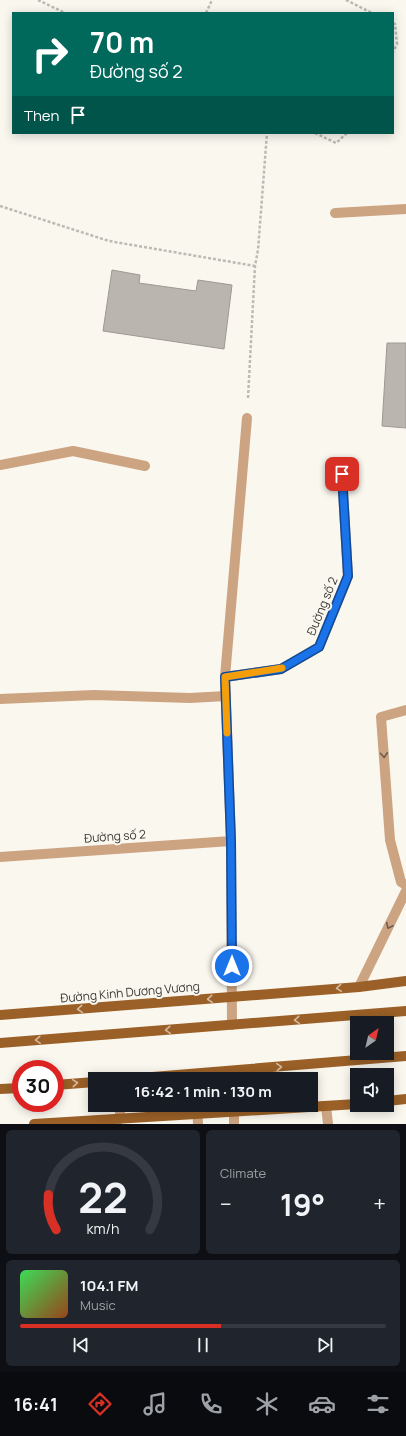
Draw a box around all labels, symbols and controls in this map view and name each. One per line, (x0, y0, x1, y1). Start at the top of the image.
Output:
text: 70 m (90, 23, 154, 61)
icon: right (24, 28, 76, 80)
text: Đường số 2 (90, 59, 183, 83)
icon: arrive (67, 104, 89, 126)
text: Then (24, 105, 59, 126)
pin (325, 457, 359, 491)
icon: arrive (331, 463, 353, 485)
street label: Đường số 2 (303, 574, 341, 638)
one-way arrow (379, 752, 388, 758)
street label: Đường số 2 (84, 825, 147, 847)
one-way arrow (386, 922, 394, 929)
position arrow (211, 945, 253, 987)
street label: Đường Kinh Dương Vương (60, 977, 200, 1007)
one-way arrow (336, 984, 342, 993)
one-way arrow (207, 994, 213, 1003)
one-way arrow (77, 1004, 83, 1013)
one-way arrow (294, 1015, 300, 1024)
north arrow (350, 1016, 394, 1060)
map controls (350, 1016, 394, 1112)
one-way arrow (165, 1026, 171, 1035)
one-way arrow (35, 1036, 41, 1045)
speed limit sign: 30 (12, 1060, 64, 1112)
one-way arrow (275, 1062, 282, 1071)
button: sound (350, 1068, 394, 1112)
one-way arrow (72, 1079, 78, 1088)
text: 16:42 · 1 min · 130 m (134, 1081, 272, 1102)
text: Climate (220, 1164, 266, 1182)
text: 22 (78, 1169, 128, 1225)
text: 19° (280, 1184, 325, 1225)
text: − (220, 1189, 232, 1219)
text: + (373, 1189, 386, 1219)
text: km/h (86, 1219, 120, 1238)
text: 104.1 FM (80, 1275, 138, 1296)
text: Music (80, 1296, 116, 1314)
icon: previous (70, 1334, 92, 1356)
icon: pause (192, 1334, 214, 1356)
icon: next (314, 1334, 336, 1356)
icon: directions (86, 1390, 114, 1418)
icon: music (141, 1390, 169, 1418)
icon: phone (197, 1390, 225, 1418)
icon: climate (253, 1390, 281, 1418)
icon: car (308, 1390, 336, 1418)
icon: filters (364, 1390, 392, 1418)
text: 16:41 (14, 1392, 58, 1416)

